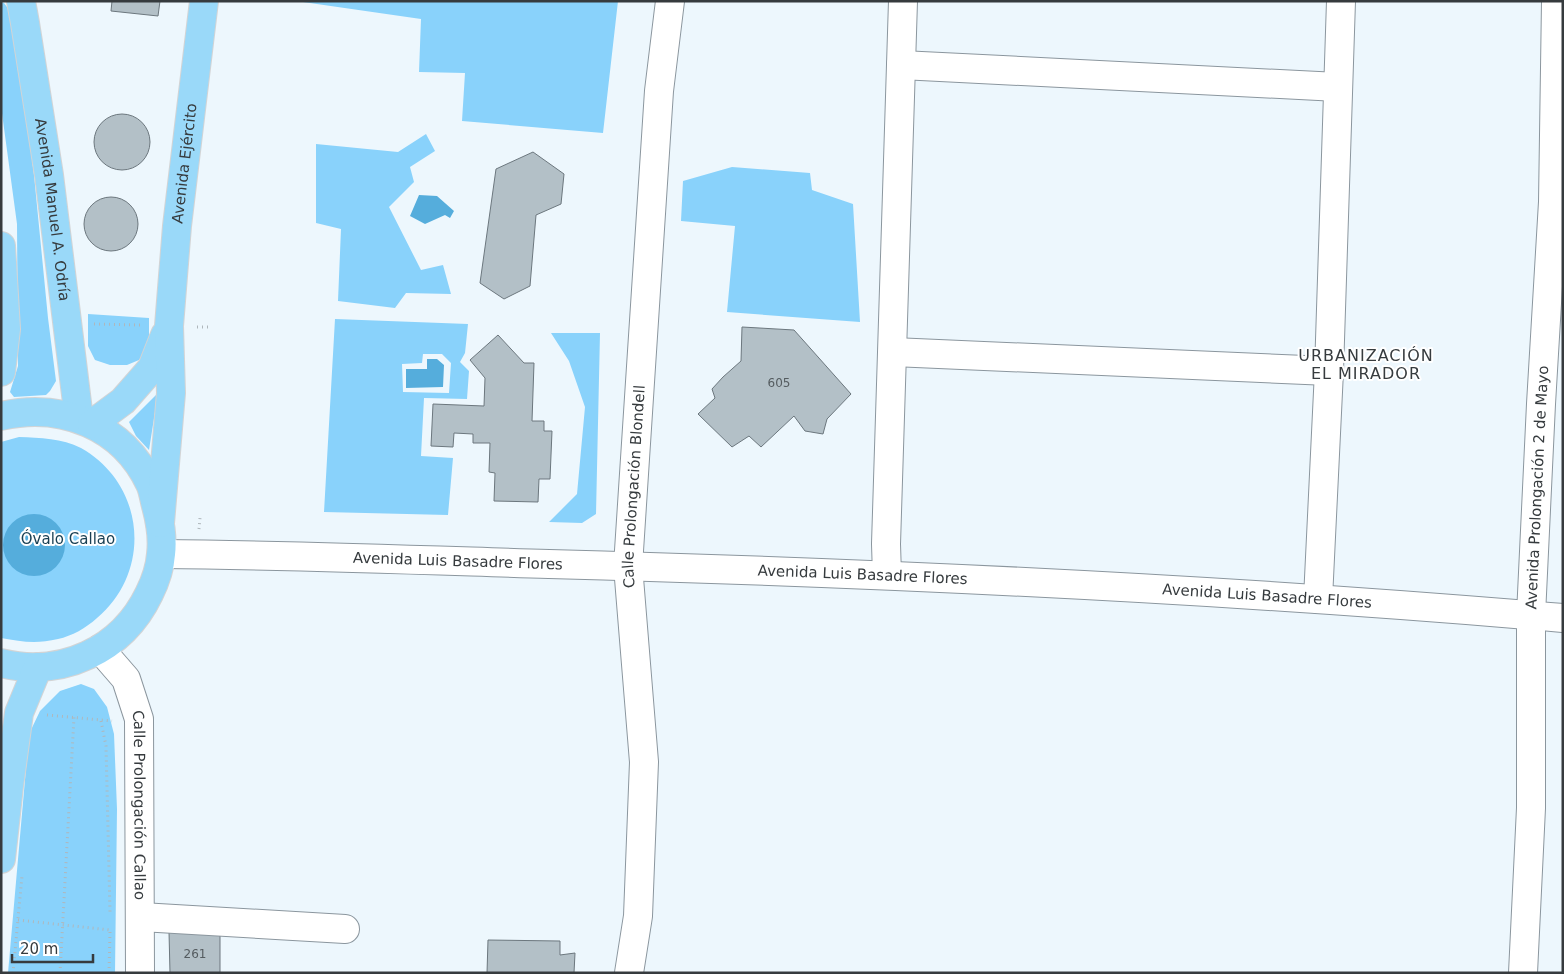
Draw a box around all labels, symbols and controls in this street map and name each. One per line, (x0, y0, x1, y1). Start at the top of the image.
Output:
street label: Avenida Ejército (168, 102, 201, 224)
street label: Avenida Manuel A. Odría (31, 117, 73, 302)
district label: URBANIZACIÓN EL MIRADOR (1298, 346, 1434, 383)
street label: Avenida Prolongación 2 de Mayo (1522, 365, 1552, 610)
house number: 605 (768, 376, 790, 390)
street label: Calle Prolongación Blondell (619, 384, 649, 589)
park label: Óvalo Callao (21, 529, 115, 548)
street label: Avenida Luis Basadre Flores (353, 549, 563, 573)
street label: Avenida Luis Basadre Flores (757, 562, 968, 588)
street label: Avenida Luis Basadre Flores (1162, 580, 1373, 612)
street label: Calle Prolongación Callao (128, 708, 149, 900)
scale bar (12, 932, 94, 964)
text: 20 m (20, 940, 58, 958)
house number: 261 (184, 947, 206, 961)

